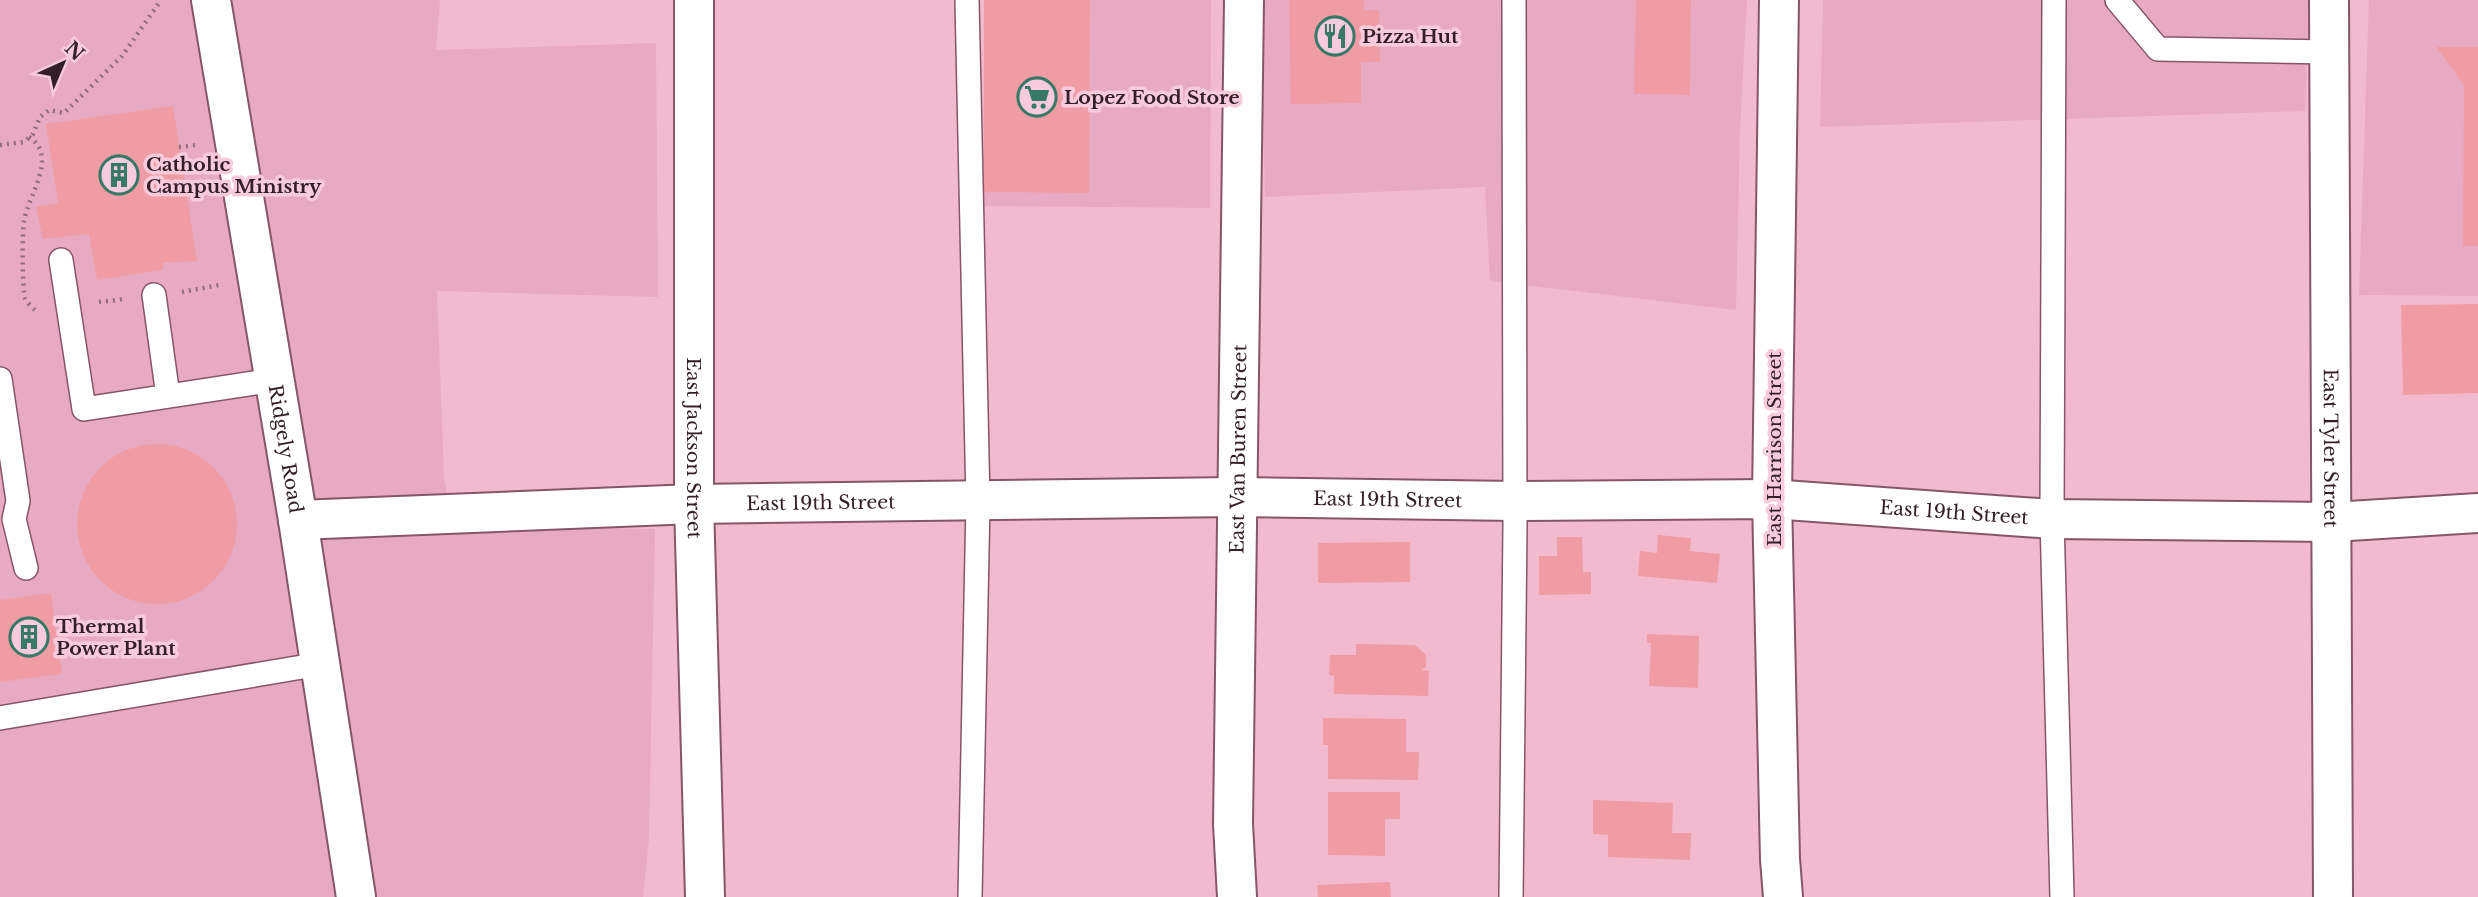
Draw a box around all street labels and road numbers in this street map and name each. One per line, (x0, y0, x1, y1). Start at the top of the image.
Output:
street label: East Van Buren Street (1226, 343, 1251, 554)
street label: East Harrison Street (1763, 351, 1786, 547)
street label: East Jackson Street (682, 357, 706, 540)
street label: East Tyler Street (2319, 368, 2342, 528)
street label: Ridgely Road (264, 383, 308, 515)
street label: East 19th Street (1313, 487, 1463, 512)
street label: East 19th Street (746, 490, 896, 515)
street label: East 19th Street (1879, 496, 2030, 529)

